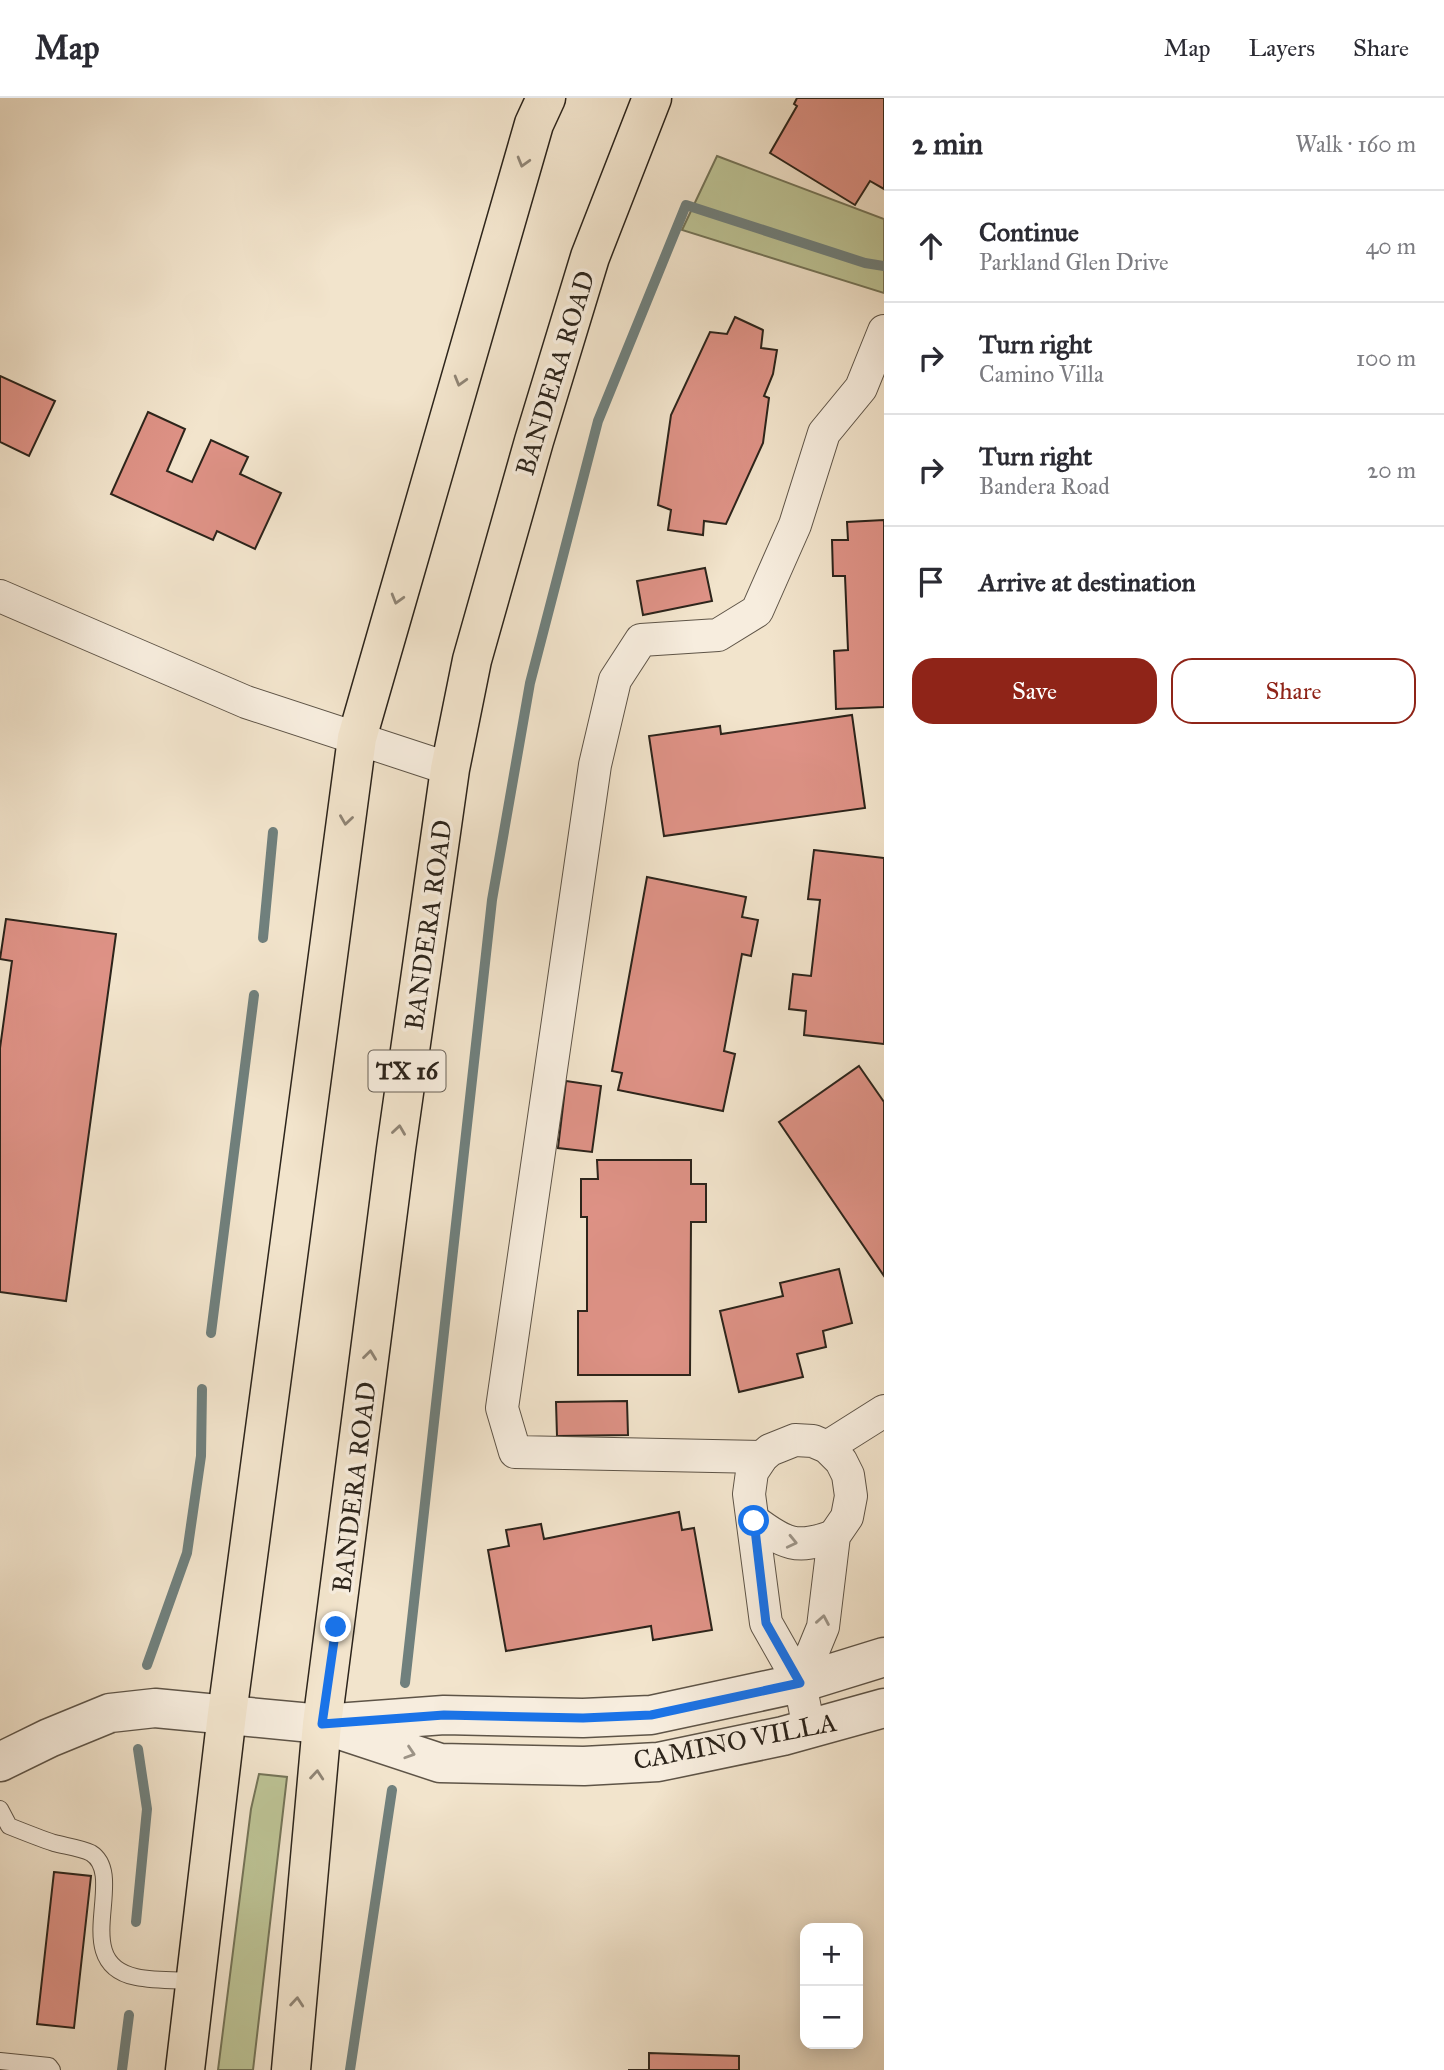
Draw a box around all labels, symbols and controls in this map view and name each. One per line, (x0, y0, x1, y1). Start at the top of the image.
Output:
text: Map (35, 28, 99, 68)
text: Map (1164, 33, 1211, 63)
text: Layers (1249, 33, 1315, 63)
text: Share (1353, 33, 1409, 63)
text: 2 min (912, 126, 983, 162)
text: Walk · 160 m (1295, 130, 1416, 158)
one-way arrow (517, 156, 531, 168)
text: Continue (979, 216, 1079, 248)
icon: ahead (912, 227, 950, 265)
text: 40 m (1366, 232, 1416, 260)
text: Parkland Glen Drive (979, 248, 1169, 276)
street label: BANDERA ROAD (509, 267, 601, 479)
text: Turn right (979, 328, 1092, 360)
icon: right (912, 339, 950, 377)
text: 100 m (1356, 344, 1416, 372)
text: Camino Villa (979, 360, 1104, 388)
one-way arrow (454, 374, 468, 386)
text: Turn right (979, 440, 1092, 472)
icon: right (912, 451, 950, 489)
text: 20 m (1367, 456, 1416, 484)
text: Bandera Road (979, 472, 1110, 500)
icon: arrive (912, 563, 950, 601)
text: Arrive at destination (979, 566, 1196, 598)
one-way arrow (391, 593, 405, 605)
button: Save (912, 658, 1157, 724)
button: Share (1171, 658, 1416, 724)
one-way arrow (339, 815, 354, 826)
street label: BANDERA ROAD (397, 818, 459, 1032)
road number: TX 16 (368, 1051, 446, 1091)
one-way arrow (391, 1124, 406, 1135)
one-way arrow (363, 1349, 378, 1361)
street label: BANDERA ROAD (325, 1380, 383, 1594)
route start (738, 1505, 769, 1536)
one-way arrow (785, 1534, 797, 1548)
route end (320, 1611, 351, 1642)
one-way arrow (815, 1614, 830, 1626)
street label: CAMINO VILLA (631, 1706, 840, 1776)
one-way arrow (403, 1745, 416, 1759)
one-way arrow (309, 1770, 324, 1781)
map controls (800, 1923, 863, 2049)
button: + (800, 1923, 863, 1986)
button: − (800, 1986, 863, 2049)
one-way arrow (289, 1996, 304, 2007)

